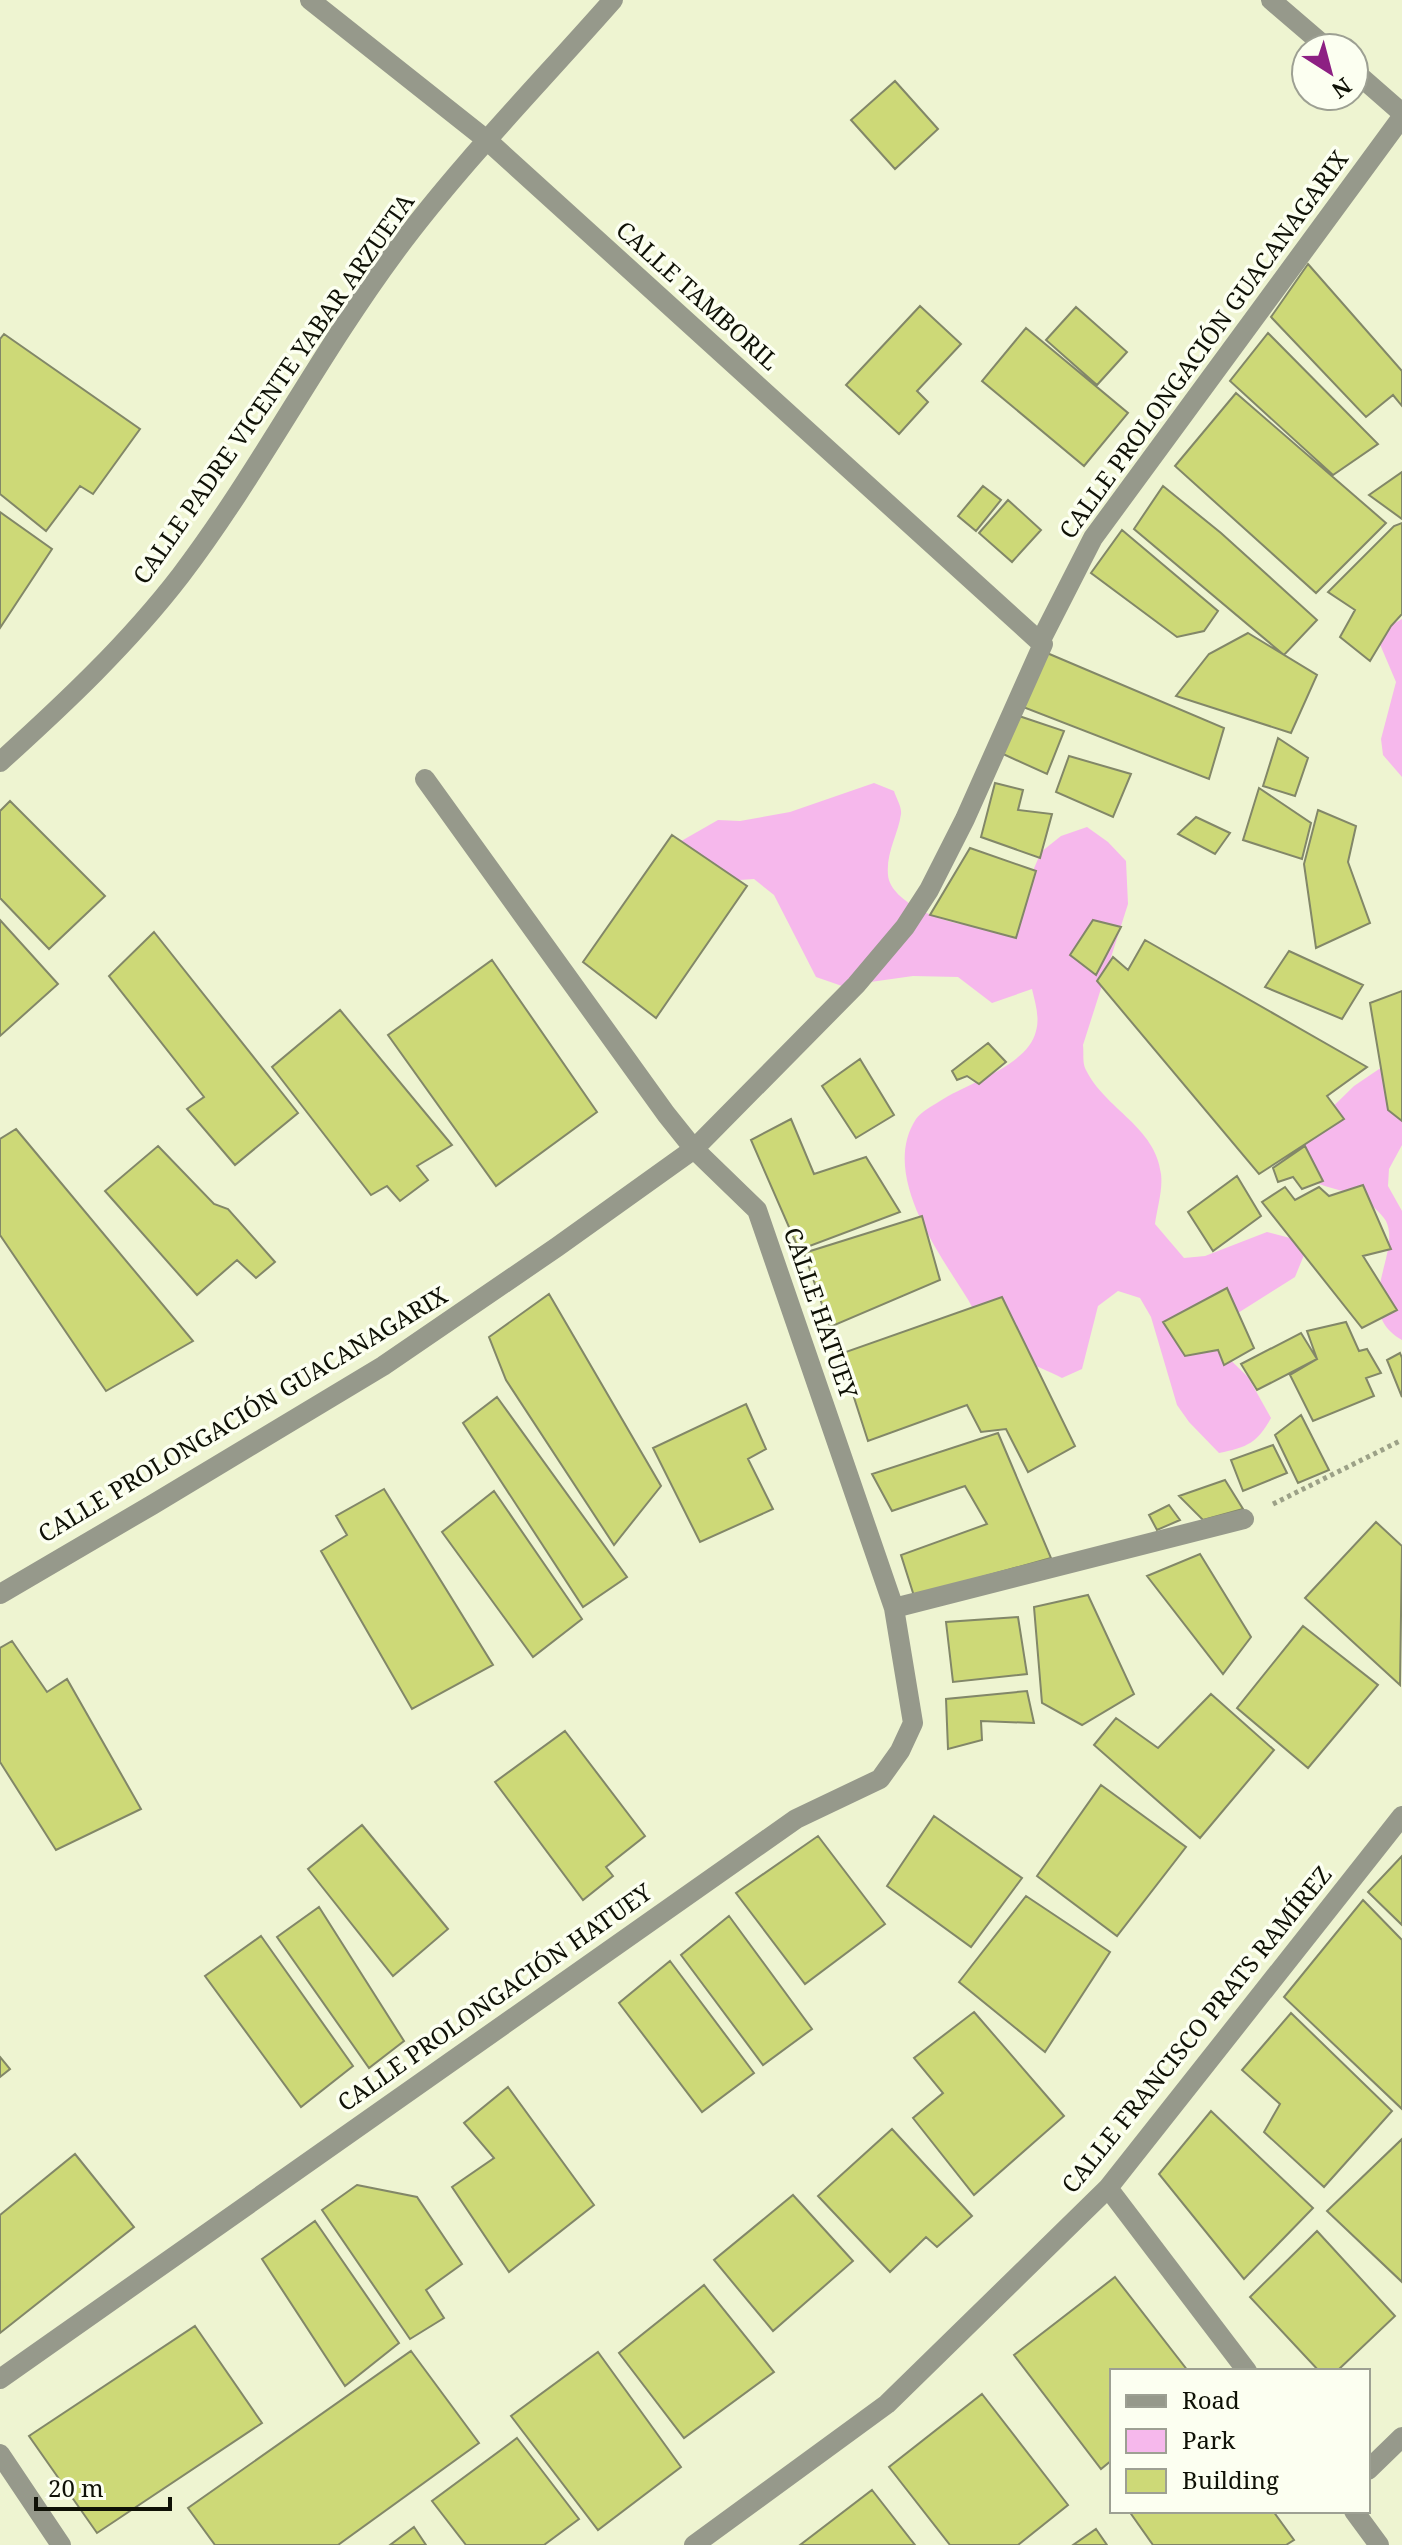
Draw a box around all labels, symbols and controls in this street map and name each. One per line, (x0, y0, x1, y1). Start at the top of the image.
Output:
north arrow (1290, 32, 1370, 112)
text: N (1327, 72, 1358, 106)
street label: CALLE PROLONGACIÓN GUACANAGARIX (1051, 143, 1355, 545)
street label: CALLE PADRE VICENTE YABAR ARZUETA (125, 186, 421, 590)
street label: CALLE TAMBORIL (610, 213, 787, 377)
street label: CALLE HATUEY (777, 1223, 866, 1403)
street label: CALLE PROLONGACIÓN GUACANAGARIX (31, 1278, 453, 1549)
street label: CALLE FRANCISCO PRATS RAMÍREZ (1053, 1859, 1338, 2199)
street label: CALLE PROLONGACIÓN HATUEY (330, 1875, 659, 2118)
legend (1110, 2369, 1370, 2513)
text: Road (1182, 2383, 1240, 2416)
text: Park (1182, 2423, 1236, 2456)
scale bar (36, 2461, 170, 2511)
text: Building (1182, 2463, 1279, 2496)
text: 20 m (48, 2471, 104, 2504)

